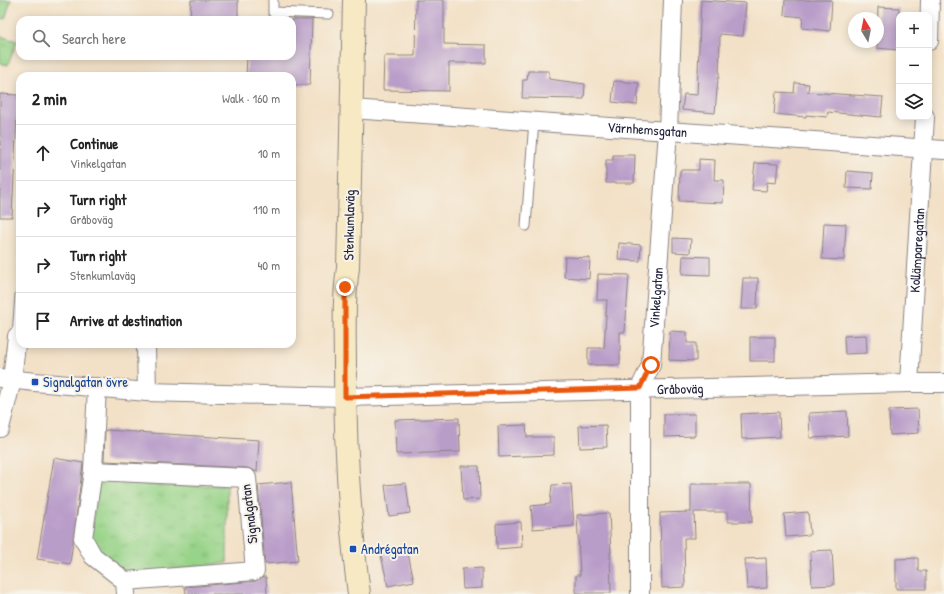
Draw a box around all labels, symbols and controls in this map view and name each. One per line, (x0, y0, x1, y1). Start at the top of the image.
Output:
north arrow (848, 12, 884, 48)
map controls (896, 12, 932, 120)
button: + (896, 12, 932, 48)
search box (16, 16, 296, 60)
icon: search (30, 27, 52, 49)
text: Search here (62, 28, 126, 49)
button: − (896, 48, 932, 84)
button: layers (896, 84, 932, 120)
text: 2 min (32, 87, 67, 110)
text: Walk · 160 m (222, 89, 280, 107)
street label: Värnhemsgatan (607, 117, 688, 141)
text: Continue (70, 133, 118, 154)
icon: ahead (32, 142, 54, 164)
text: 10 m (258, 144, 280, 162)
text: Vinkelgatan (70, 154, 126, 172)
text: Turn right (70, 189, 126, 210)
street label: Stenkumlaväg (338, 190, 360, 260)
icon: right (32, 198, 54, 220)
text: 110 m (253, 200, 280, 218)
street label: Kollämparegatan (904, 207, 929, 293)
text: Gråboväg (70, 210, 113, 228)
text: Turn right (70, 245, 126, 266)
icon: right (32, 254, 54, 276)
text: 40 m (257, 256, 280, 274)
text: Stenkumlaväg (70, 266, 136, 284)
street label: Vinkelgatan (644, 267, 667, 329)
route end (336, 278, 354, 296)
icon: arrive (32, 310, 54, 332)
text: Arrive at destination (70, 310, 182, 331)
route start (642, 356, 660, 374)
place label: Signalgatan övre (43, 372, 129, 392)
marker: Signalgatan övre (30, 377, 40, 387)
street label: Gråboväg (657, 378, 704, 398)
street label: Signalgatan (235, 483, 263, 545)
place label: Andrégatan (361, 539, 419, 559)
marker: Andrégatan (348, 544, 358, 554)

